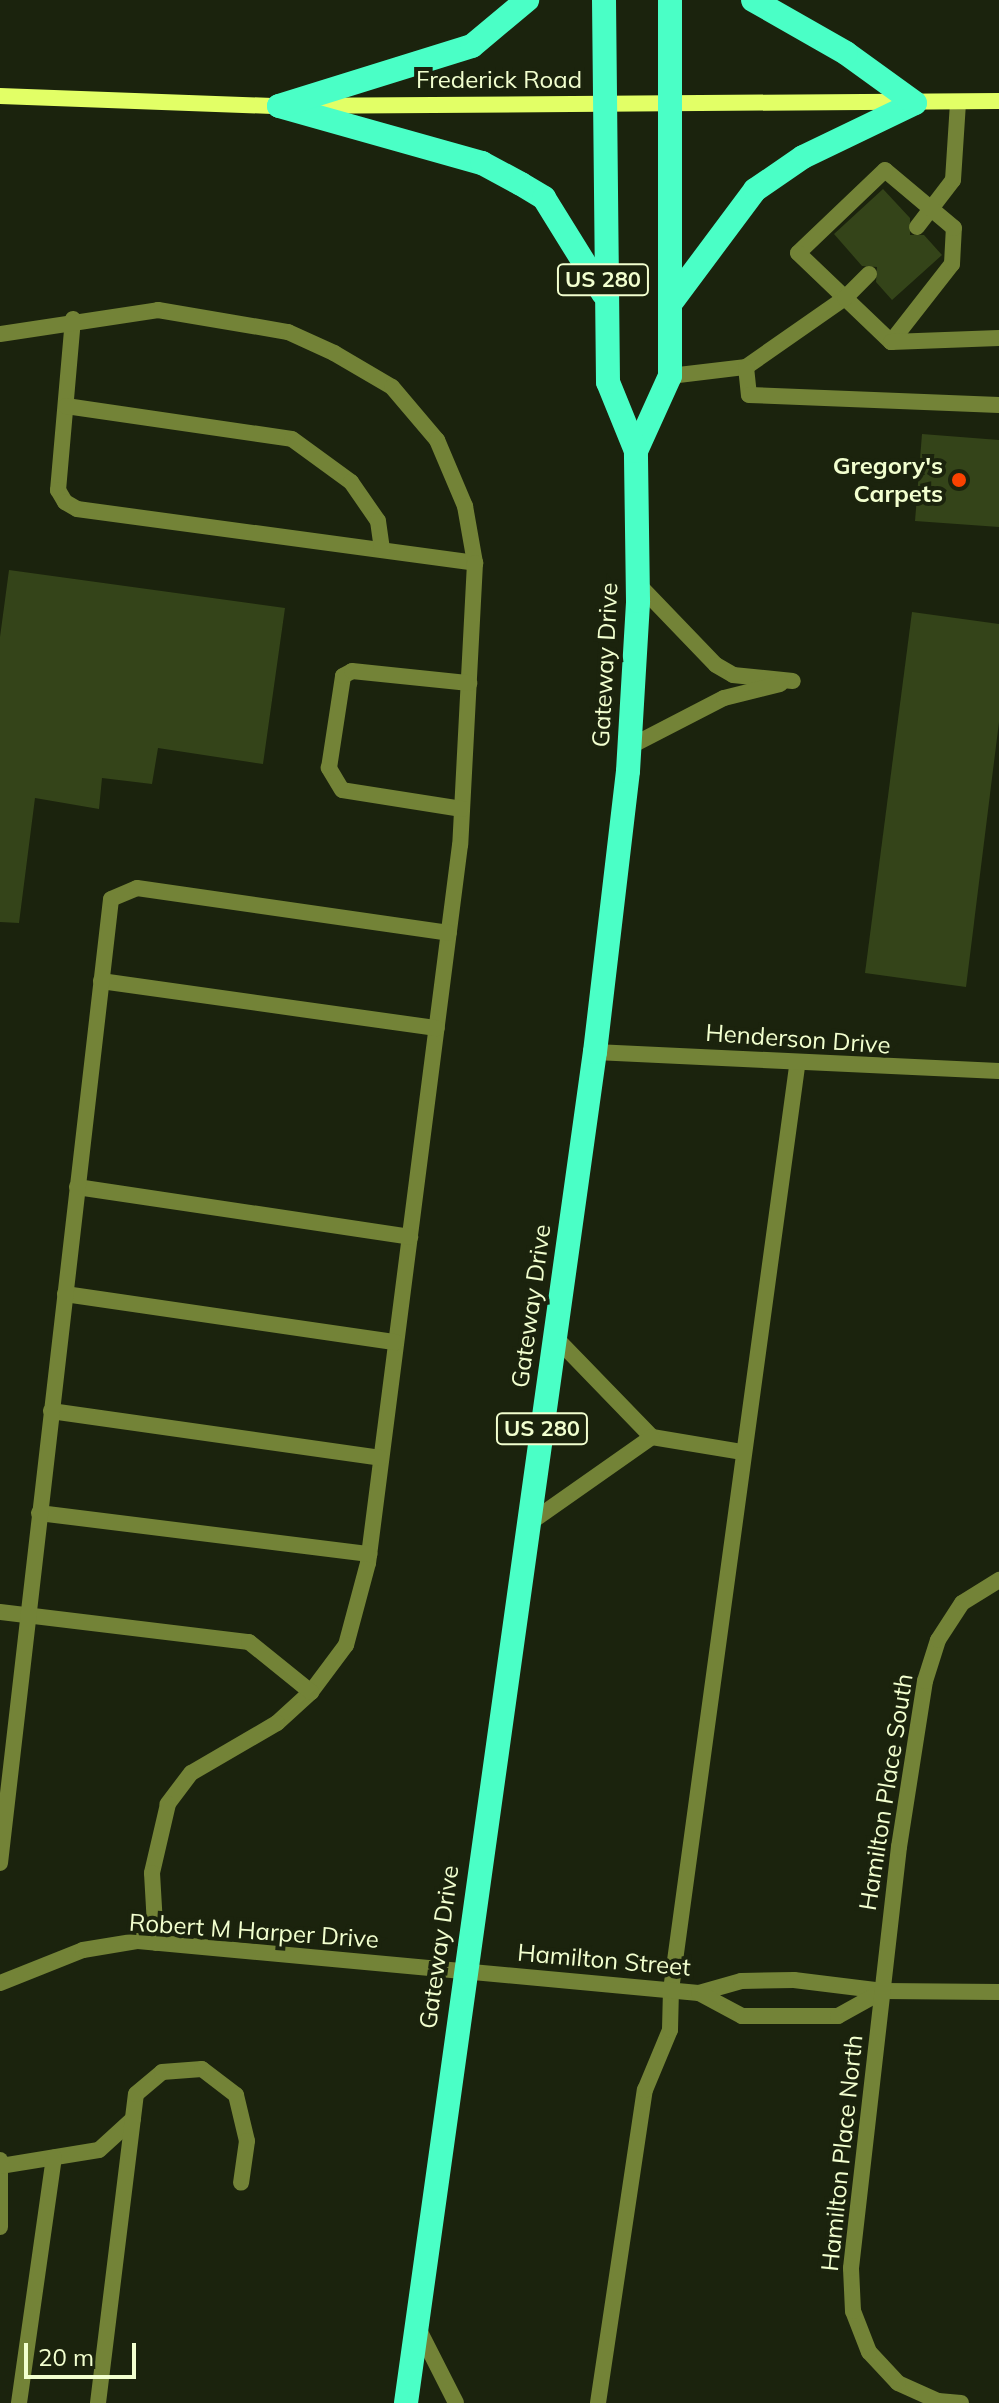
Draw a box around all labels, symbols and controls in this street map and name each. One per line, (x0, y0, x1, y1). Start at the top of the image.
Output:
street label: Frederick Road (416, 66, 582, 94)
road number: US 280 (555, 262, 651, 298)
place label: Gregory's Carpets (833, 452, 943, 508)
marker: Gregory's Carpets (950, 471, 968, 489)
street label: Gateway Drive (586, 582, 624, 748)
street label: Henderson Drive (704, 1018, 892, 1060)
street label: Gateway Drive (505, 1222, 557, 1390)
road number: US 280 (494, 1411, 590, 1447)
street label: Hamilton Place South (853, 1672, 919, 1912)
street label: Gateway Drive (413, 1863, 465, 2031)
street label: Robert M Harper Drive (128, 1908, 380, 1954)
street label: Hamilton Street (516, 1938, 692, 1982)
street label: Hamilton Place North (815, 2033, 869, 2273)
scale bar (28, 2327, 140, 2377)
text: 20 m (38, 2342, 94, 2372)

